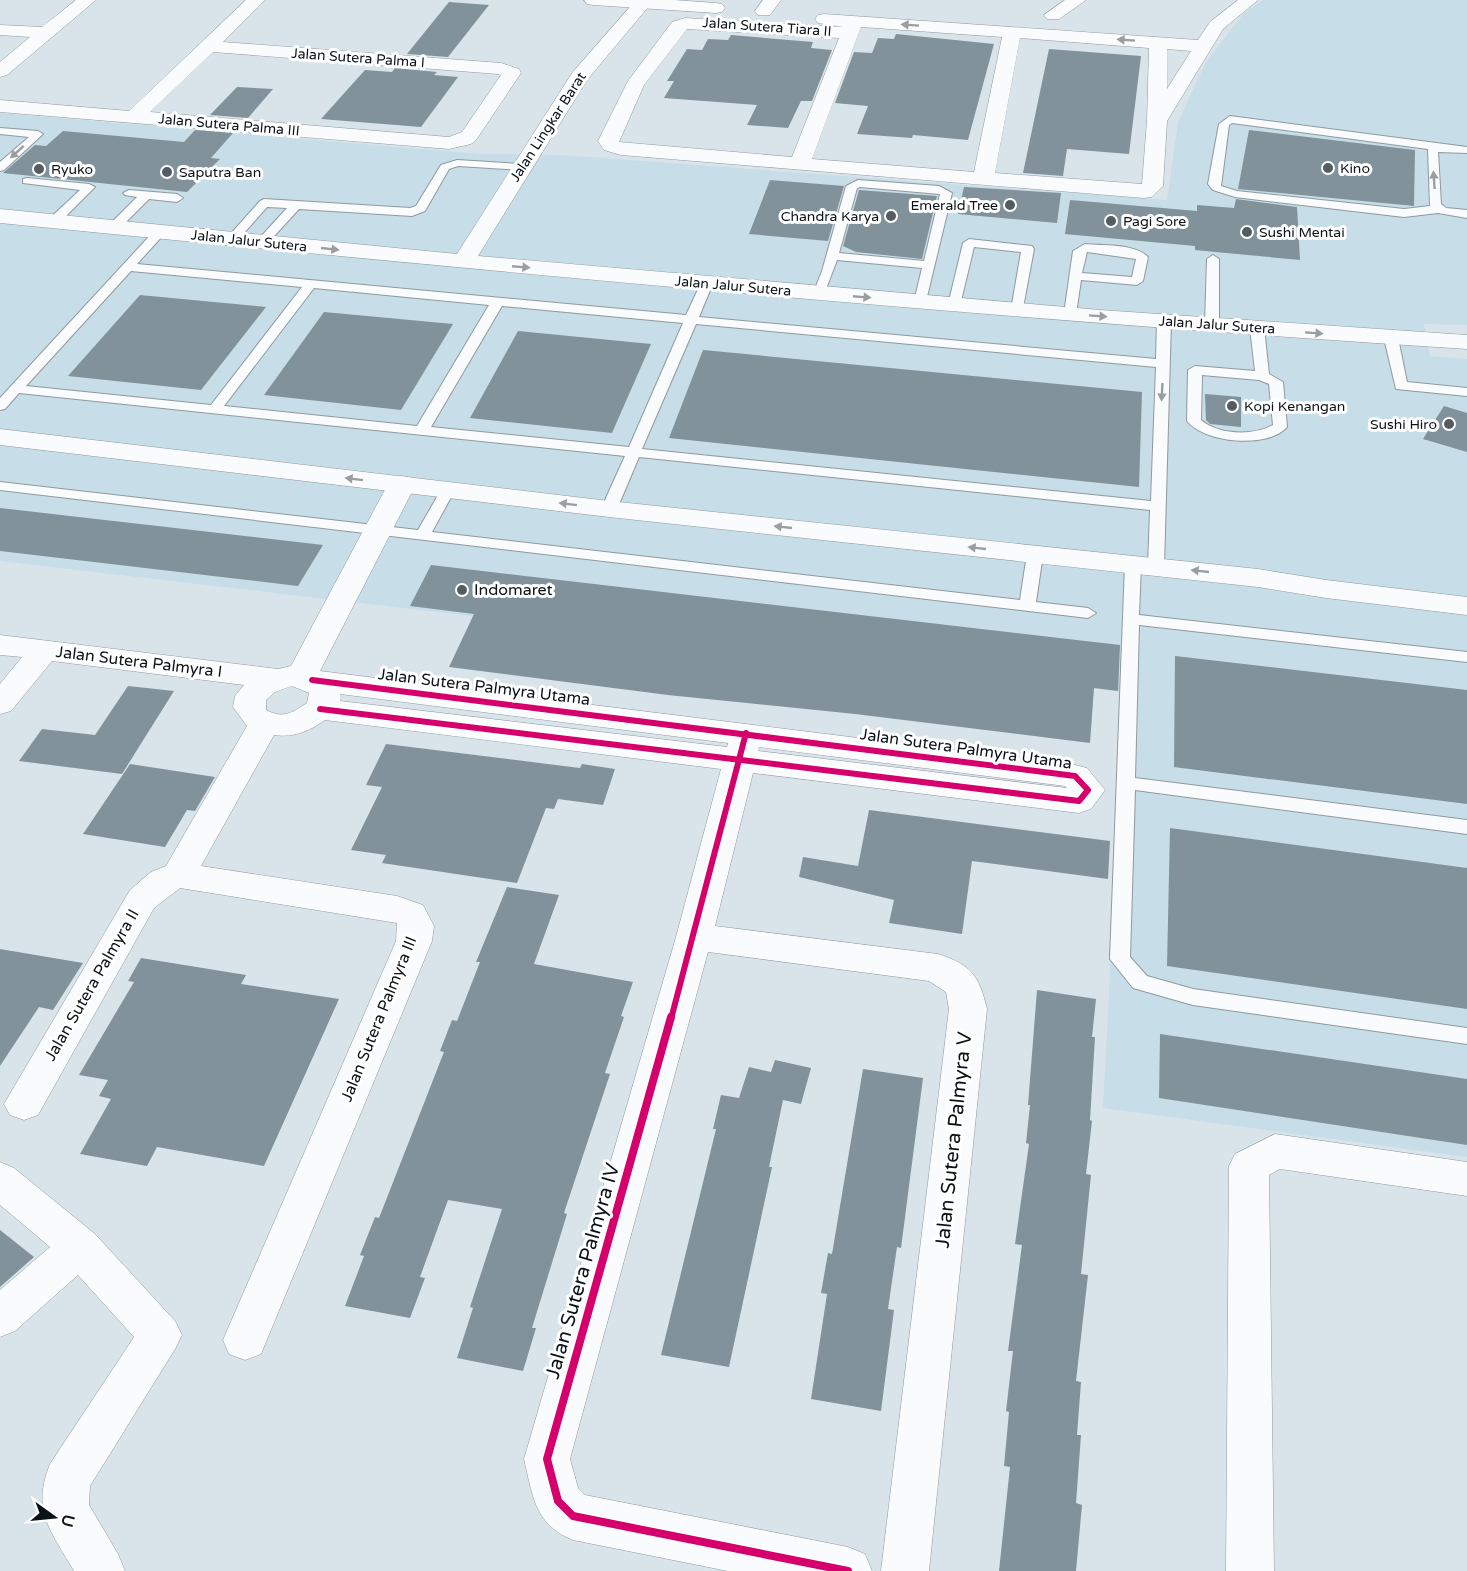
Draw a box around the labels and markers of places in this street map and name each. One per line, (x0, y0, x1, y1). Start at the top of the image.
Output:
place label: Kino (1340, 160, 1370, 177)
place label: Ryuko (51, 161, 93, 178)
marker: Kino (1321, 161, 1335, 175)
marker: Ryuko (32, 162, 46, 176)
place label: Saputra Ban (179, 164, 261, 181)
marker: Saputra Ban (160, 165, 174, 179)
place label: Emerald Tree (911, 197, 998, 214)
marker: Emerald Tree (1003, 198, 1017, 212)
place label: Chandra Karya (781, 208, 879, 225)
marker: Chandra Karya (884, 209, 898, 223)
place label: Pagi Sore (1123, 213, 1186, 230)
marker: Pagi Sore (1104, 214, 1118, 228)
place label: Sushi Mentai (1259, 224, 1345, 241)
marker: Sushi Mentai (1240, 225, 1254, 239)
place label: Kopi Kenangan (1244, 398, 1345, 415)
marker: Kopi Kenangan (1225, 399, 1239, 413)
place label: Sushi Hiro (1370, 416, 1437, 433)
marker: Sushi Hiro (1442, 417, 1456, 431)
place label: Indomaret (474, 580, 553, 600)
marker: Indomaret (455, 583, 469, 597)

